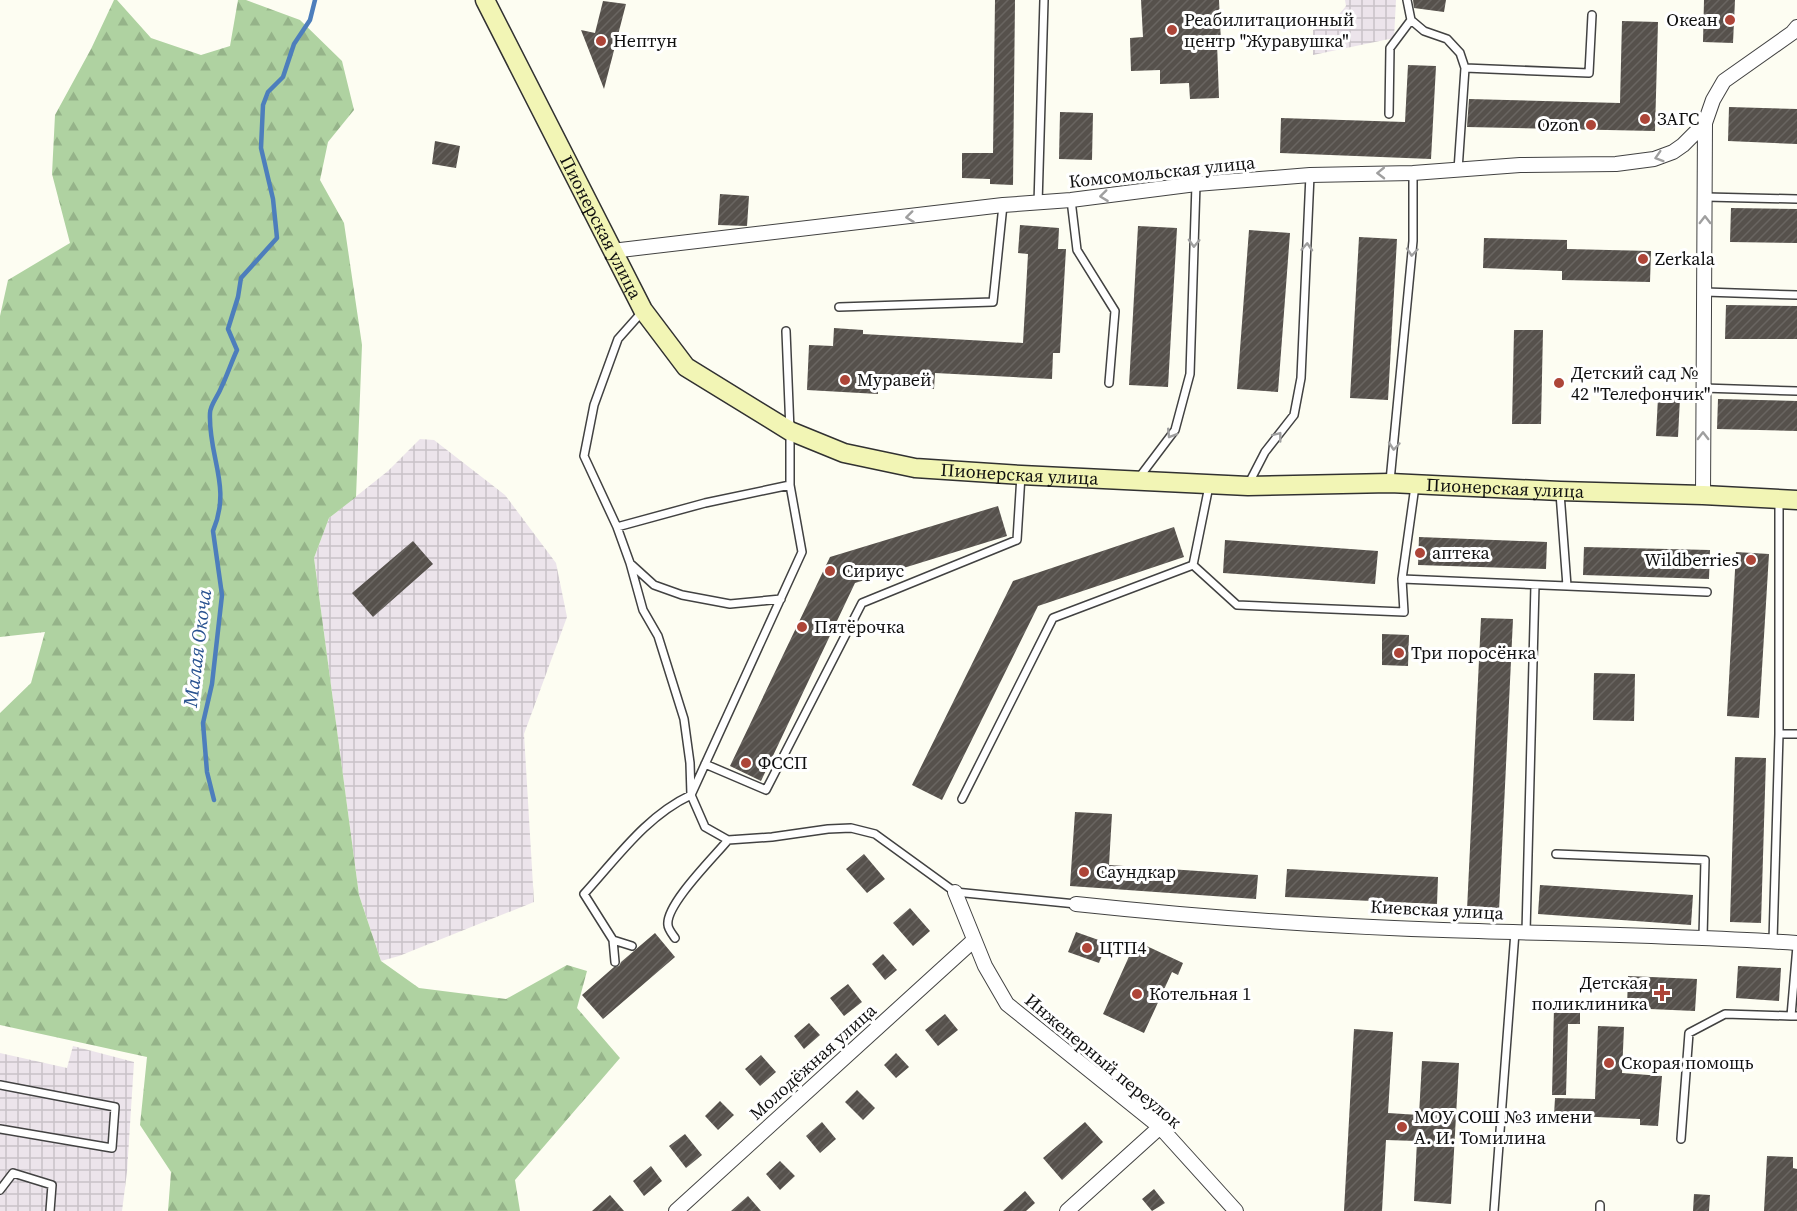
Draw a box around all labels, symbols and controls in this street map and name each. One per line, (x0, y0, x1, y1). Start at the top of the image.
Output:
place label: Реабилитационный центр "Журавушка" (1184, 7, 1354, 53)
place label: Океан (1666, 7, 1718, 32)
marker: Океан (1723, 13, 1737, 27)
marker: Реабилитационный центр "Журавушка" (1165, 23, 1179, 37)
place label: Нептун (613, 28, 677, 53)
marker: Нептун (594, 34, 608, 48)
place label: ЗАГС (1657, 106, 1699, 131)
place label: Ozon (1537, 112, 1579, 137)
marker: ЗАГС (1638, 112, 1652, 126)
marker: Ozon (1584, 118, 1598, 132)
street label: Комсомольская улица (1068, 149, 1257, 194)
one-way arrow (1654, 150, 1665, 162)
street label: Пионерская улица (554, 151, 649, 304)
one-way arrow (1377, 167, 1386, 180)
one-way arrow (1099, 189, 1108, 202)
one-way arrow (905, 210, 914, 222)
one-way arrow (1699, 216, 1712, 225)
one-way arrow (1187, 238, 1200, 247)
one-way arrow (1300, 242, 1313, 251)
place label: Zerkala (1655, 246, 1716, 271)
one-way arrow (1406, 248, 1419, 257)
marker: Zerkala (1636, 252, 1650, 266)
place label: Детский сад № 42 "Телефончик" (1571, 360, 1710, 406)
place label: Муравей (857, 367, 932, 392)
marker: Муравей (838, 373, 852, 387)
marker: Детский сад № 42 "Телефончик" (1552, 376, 1566, 390)
one-way arrow (1167, 428, 1179, 438)
one-way arrow (1270, 431, 1281, 442)
one-way arrow (1697, 432, 1709, 441)
one-way arrow (1388, 442, 1401, 451)
street label: Пионерская улица (940, 457, 1100, 491)
street label: Пионерская улица (1425, 472, 1585, 504)
place label: аптека (1432, 540, 1491, 565)
marker: аптека (1413, 546, 1427, 560)
place label: Wildberries (1644, 547, 1739, 572)
marker: Wildberries (1744, 553, 1758, 567)
place label: Сириус (842, 558, 904, 583)
marker: Сириус (823, 564, 837, 578)
water label: Малая Окоча (176, 587, 218, 709)
place label: Пятёрочка (814, 614, 906, 639)
marker: Пятёрочка (795, 620, 809, 634)
place label: Три поросёнка (1411, 640, 1537, 665)
marker: Три поросёнка (1392, 646, 1406, 660)
place label: ФССП (758, 750, 808, 775)
marker: ФССП (739, 756, 753, 770)
place label: Саундкар (1096, 859, 1176, 884)
marker: Саундкар (1077, 865, 1091, 879)
street label: Киевская улица (1370, 894, 1505, 926)
place label: ЦТП4 (1099, 935, 1146, 960)
marker: ЦТП4 (1080, 941, 1094, 955)
place label: Детская поликлиника (1532, 970, 1649, 1016)
place label: Котельная 1 (1149, 981, 1251, 1006)
marker: Детская поликлиника (1653, 984, 1671, 1002)
marker: Котельная 1 (1130, 987, 1144, 1001)
street label: Инженерный переулок (1020, 988, 1187, 1134)
street label: Молодёжная улица (744, 997, 882, 1125)
place label: Скорая помощь (1621, 1050, 1754, 1075)
marker: Скорая помощь (1602, 1056, 1616, 1070)
place label: МОУ СОШ №3 имени А. И. Томилина (1414, 1104, 1592, 1150)
marker: МОУ СОШ №3 имени А. И. Томилина (1395, 1120, 1409, 1134)

